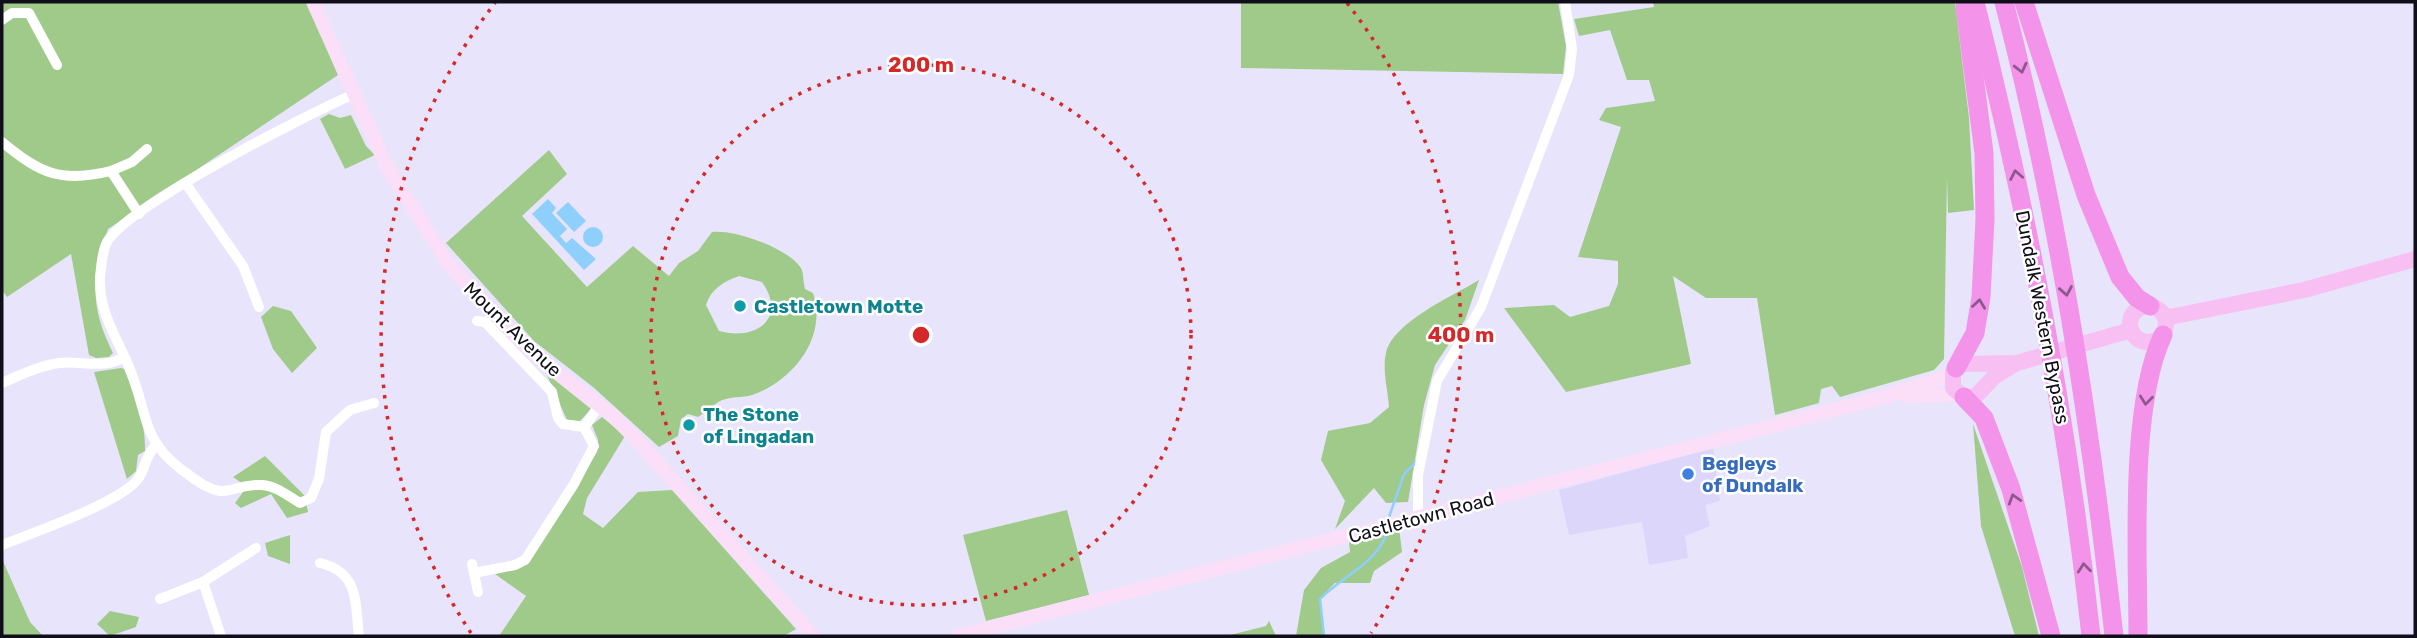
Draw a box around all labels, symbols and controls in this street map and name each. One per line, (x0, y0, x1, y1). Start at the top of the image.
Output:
text: 200 m (888, 52, 954, 77)
one-way arrow (2013, 62, 2027, 74)
one-way arrow (2009, 169, 2024, 181)
street label: Dundalk Western Bypass (2010, 208, 2075, 426)
street label: Mount Avenue (459, 277, 566, 382)
one-way arrow (2058, 285, 2073, 297)
place label: Castletown Motte (754, 295, 923, 318)
marker: Castletown Motte (732, 298, 748, 314)
one-way arrow (1972, 298, 1987, 310)
text: 400 m (1428, 322, 1494, 347)
centre of rings (909, 323, 933, 347)
one-way arrow (2139, 395, 2154, 406)
place label: The Stone of Lingadan (703, 403, 814, 448)
marker: The Stone of Lingadan (681, 417, 697, 433)
place label: Begleys of Dundalk (1702, 452, 1803, 497)
marker: Begleys of Dundalk (1680, 466, 1696, 482)
street label: Castletown Road (1346, 487, 1497, 548)
one-way arrow (2007, 494, 2022, 506)
one-way arrow (2076, 563, 2091, 574)

